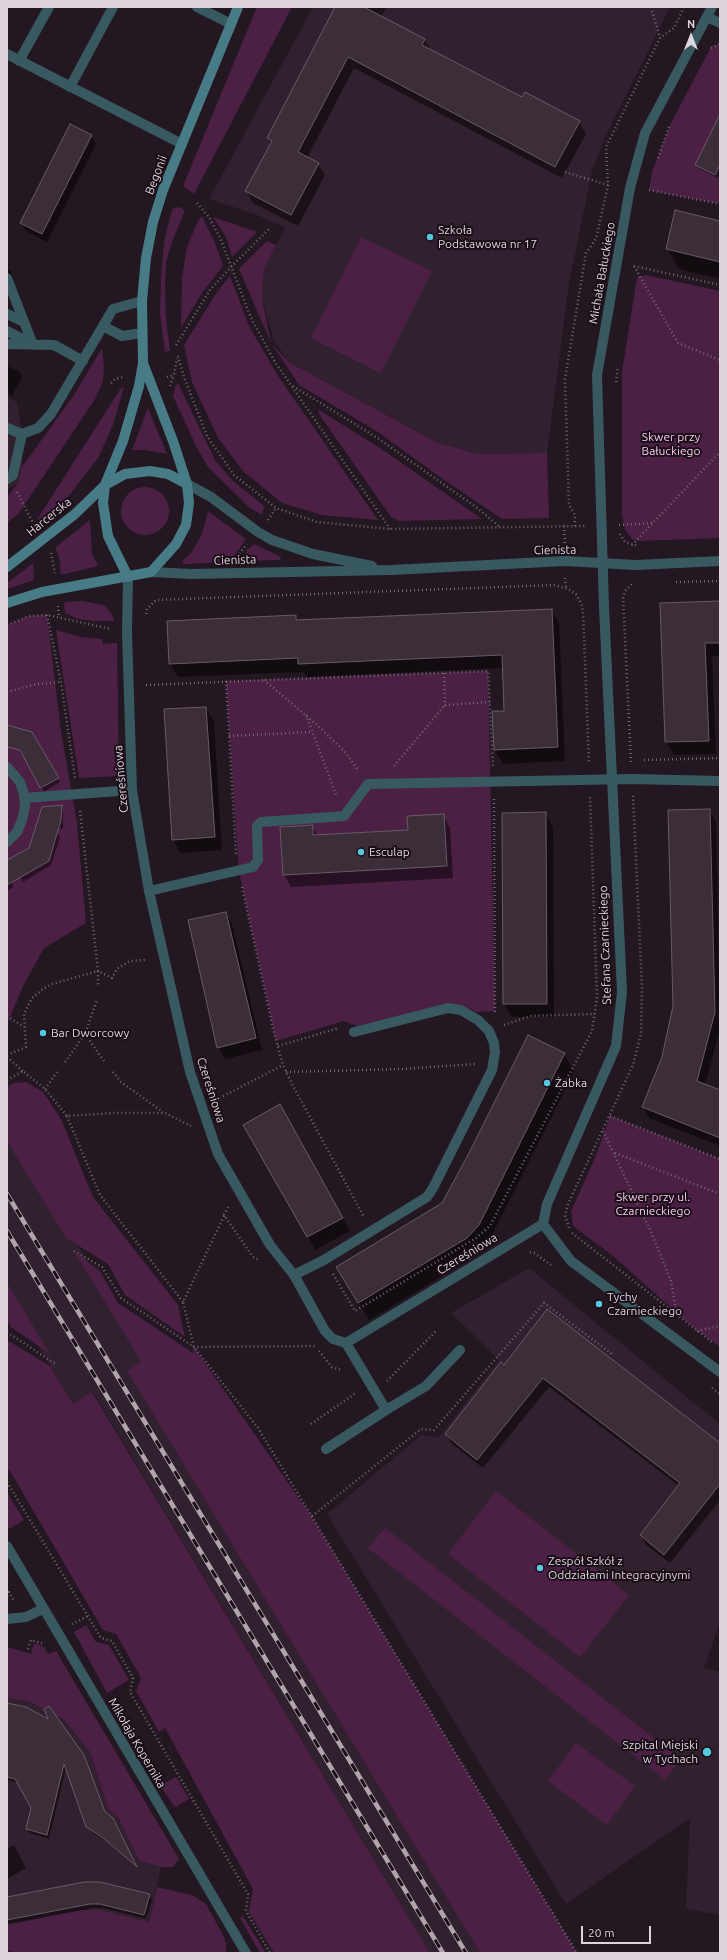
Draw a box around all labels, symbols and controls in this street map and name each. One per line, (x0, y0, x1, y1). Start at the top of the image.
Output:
north arrow (671, 16, 711, 56)
text: N (687, 18, 695, 30)
street label: Begonii (142, 153, 170, 197)
street label: Michała Bałuckiego (586, 221, 618, 325)
place label: Szkoła Podstawowa nr 17 (438, 223, 537, 251)
marker: Szkoła Podstawowa nr 17 (425, 232, 435, 242)
park label: Skwer przy Bałuckiego (642, 430, 700, 458)
street label: Harcerska (24, 495, 74, 539)
street label: Cienista (534, 542, 576, 558)
street label: Cienista (213, 552, 257, 568)
street label: Czereśniowa (111, 744, 131, 814)
place label: Esculap (369, 845, 410, 859)
marker: Esculap (356, 847, 366, 857)
street label: Stefana Czarnieckiego (596, 885, 614, 1005)
place label: Bar Dworcowy (51, 1026, 129, 1040)
marker: Bar Dworcowy (38, 1028, 48, 1038)
street label: Czereśniowa (194, 1055, 228, 1125)
place label: Żabka (555, 1076, 587, 1090)
marker: Żabka (542, 1078, 552, 1088)
park label: Skwer przy ul. Czarnieckiego (615, 1190, 691, 1218)
street label: Czereśniowa (434, 1230, 500, 1278)
place label: Tychy Czarnieckiego (607, 1290, 682, 1318)
marker: Tychy Czarnieckiego (594, 1299, 604, 1309)
place label: Zespół Szkół z Oddziałami Integracyjnymi (548, 1554, 690, 1582)
marker: Zespół Szkół z Oddziałami Integracyjnymi (535, 1563, 545, 1573)
street label: Mikołaja Kopernika (105, 1695, 169, 1791)
place label: Szpital Miejski w Tychach (622, 1738, 698, 1766)
marker: Szpital Miejski w Tychach (701, 1746, 713, 1758)
scale bar (583, 1918, 653, 1944)
text: 20 m (588, 1926, 615, 1939)

